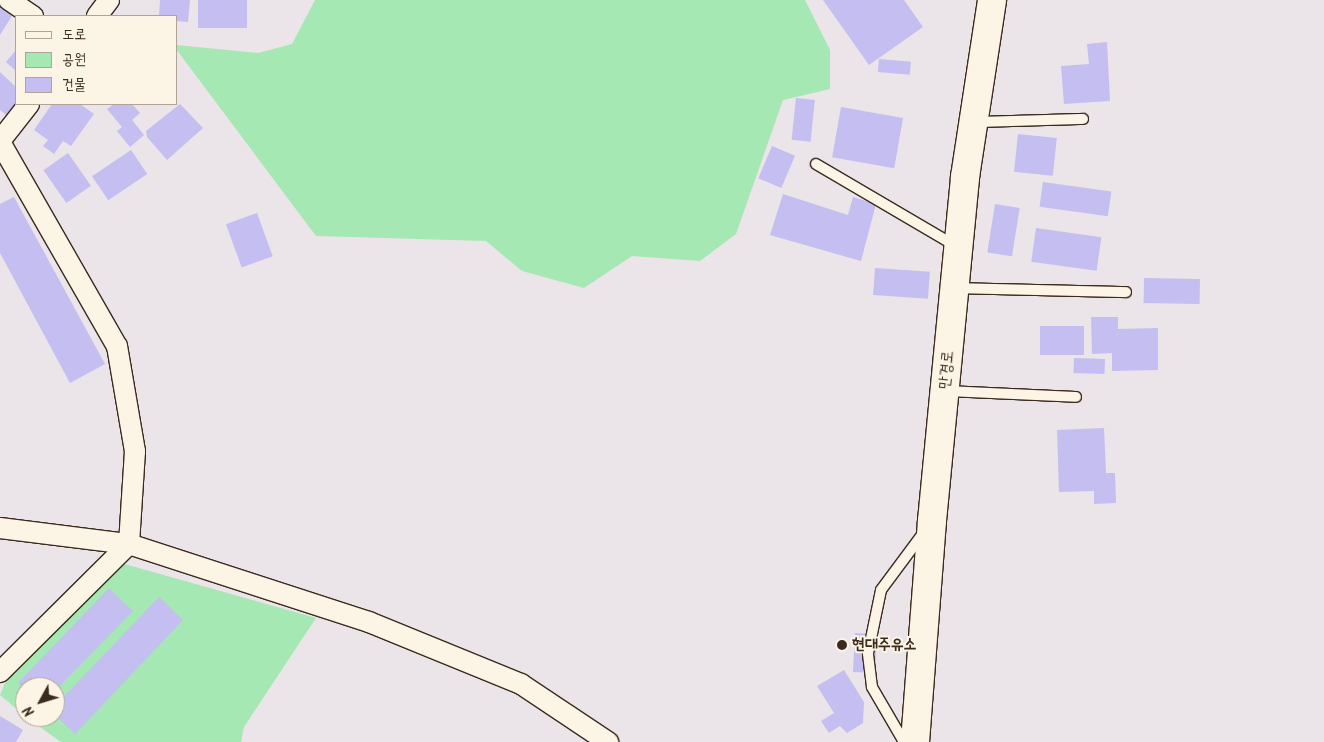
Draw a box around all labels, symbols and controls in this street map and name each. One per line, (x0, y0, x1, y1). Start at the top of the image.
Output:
legend (15, 15, 178, 105)
text: 도로 (62, 23, 86, 47)
text: 공원 (62, 48, 86, 72)
text: 건물 (62, 73, 86, 97)
street label: 만경로 (935, 350, 959, 390)
place label: 현대주유소 (852, 635, 916, 655)
marker: 현대주유소 (836, 639, 848, 651)
north arrow (15, 677, 65, 727)
text: N (18, 700, 40, 721)

